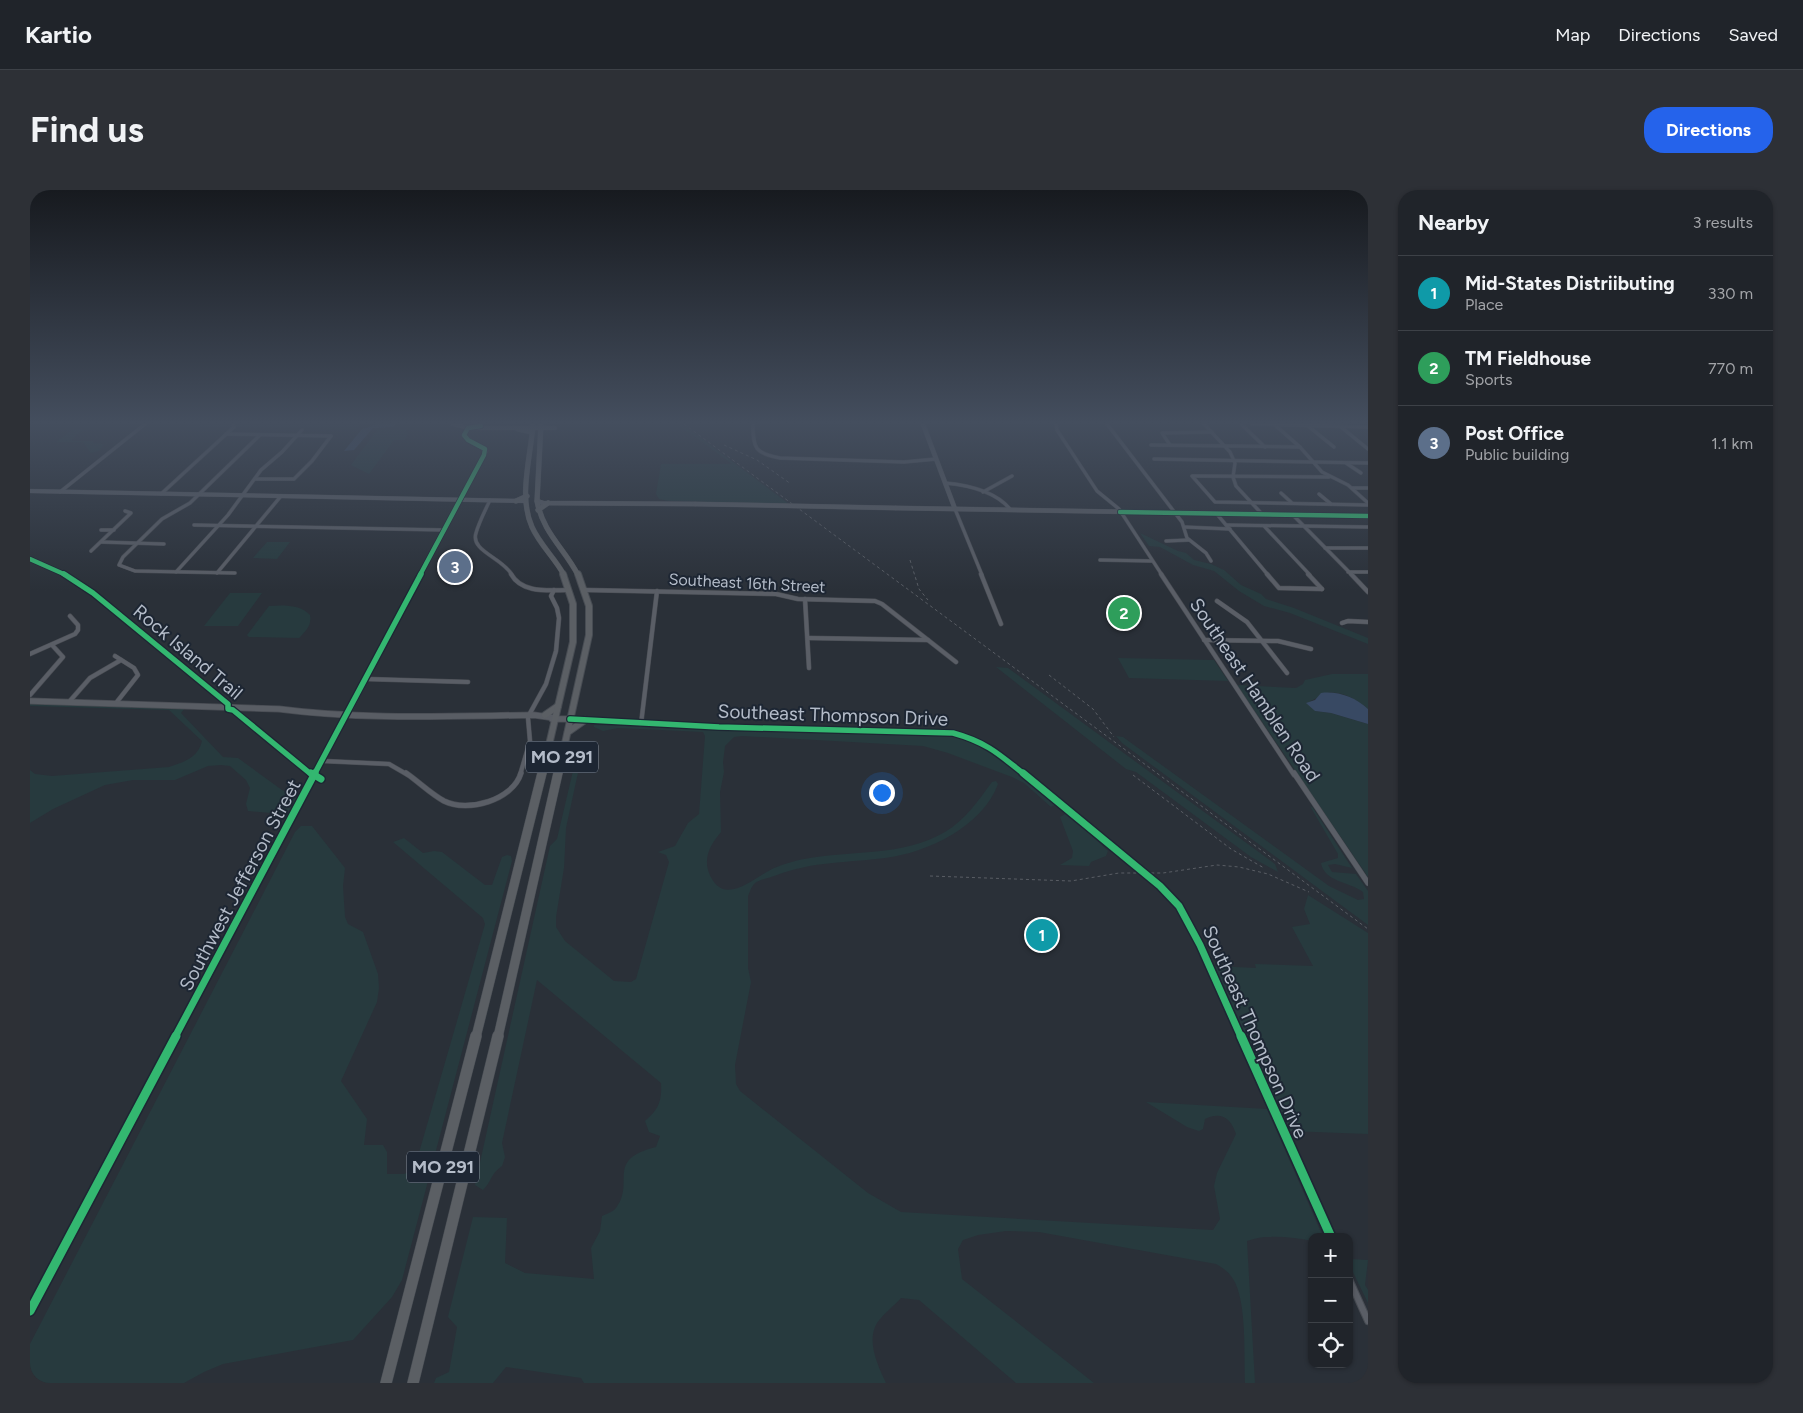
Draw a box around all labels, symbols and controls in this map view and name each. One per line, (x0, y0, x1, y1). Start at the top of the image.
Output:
text: Kartio (25, 20, 92, 49)
text: Map (1555, 24, 1590, 46)
text: Directions (1618, 24, 1700, 46)
text: Saved (1728, 24, 1778, 46)
button: Directions (1644, 107, 1773, 153)
text: Find us (30, 109, 144, 151)
text: Nearby (1418, 210, 1489, 235)
text: 3 results (1693, 213, 1753, 232)
text: Mid-States Distriibuting (1465, 272, 1675, 295)
text: 1 (1431, 284, 1437, 303)
text: 330 m (1708, 284, 1753, 303)
text: Place (1465, 295, 1503, 314)
text: TM Fieldhouse (1465, 347, 1591, 370)
text: 2 (1429, 359, 1439, 378)
text: 770 m (1708, 359, 1753, 378)
text: Sports (1465, 370, 1512, 389)
text: Post Office (1465, 422, 1564, 445)
text: 3 (1430, 434, 1438, 453)
text: 1.1 km (1711, 434, 1753, 453)
text: Public building (1465, 445, 1569, 464)
pin: 3 (439, 548, 471, 586)
street label: Southeast 16th Street (668, 569, 826, 597)
pin: 2 (1108, 594, 1140, 632)
street label: Southeast Hamblen Road (1185, 594, 1325, 786)
street label: Rock Island Trail (129, 600, 247, 704)
street label: Southeast Thompson Drive (717, 699, 949, 731)
road number: MO 291 (526, 742, 598, 772)
street label: Southwest Jefferson Street (174, 775, 306, 995)
your location (869, 780, 895, 806)
pin: 1 (1026, 916, 1058, 954)
street label: Southeast Thompson Drive (1198, 922, 1312, 1142)
road number: MO 291 (407, 1152, 479, 1182)
map controls (1308, 1233, 1353, 1368)
button: + (1308, 1233, 1353, 1278)
button: − (1308, 1278, 1353, 1323)
button: locate (1308, 1323, 1353, 1368)

